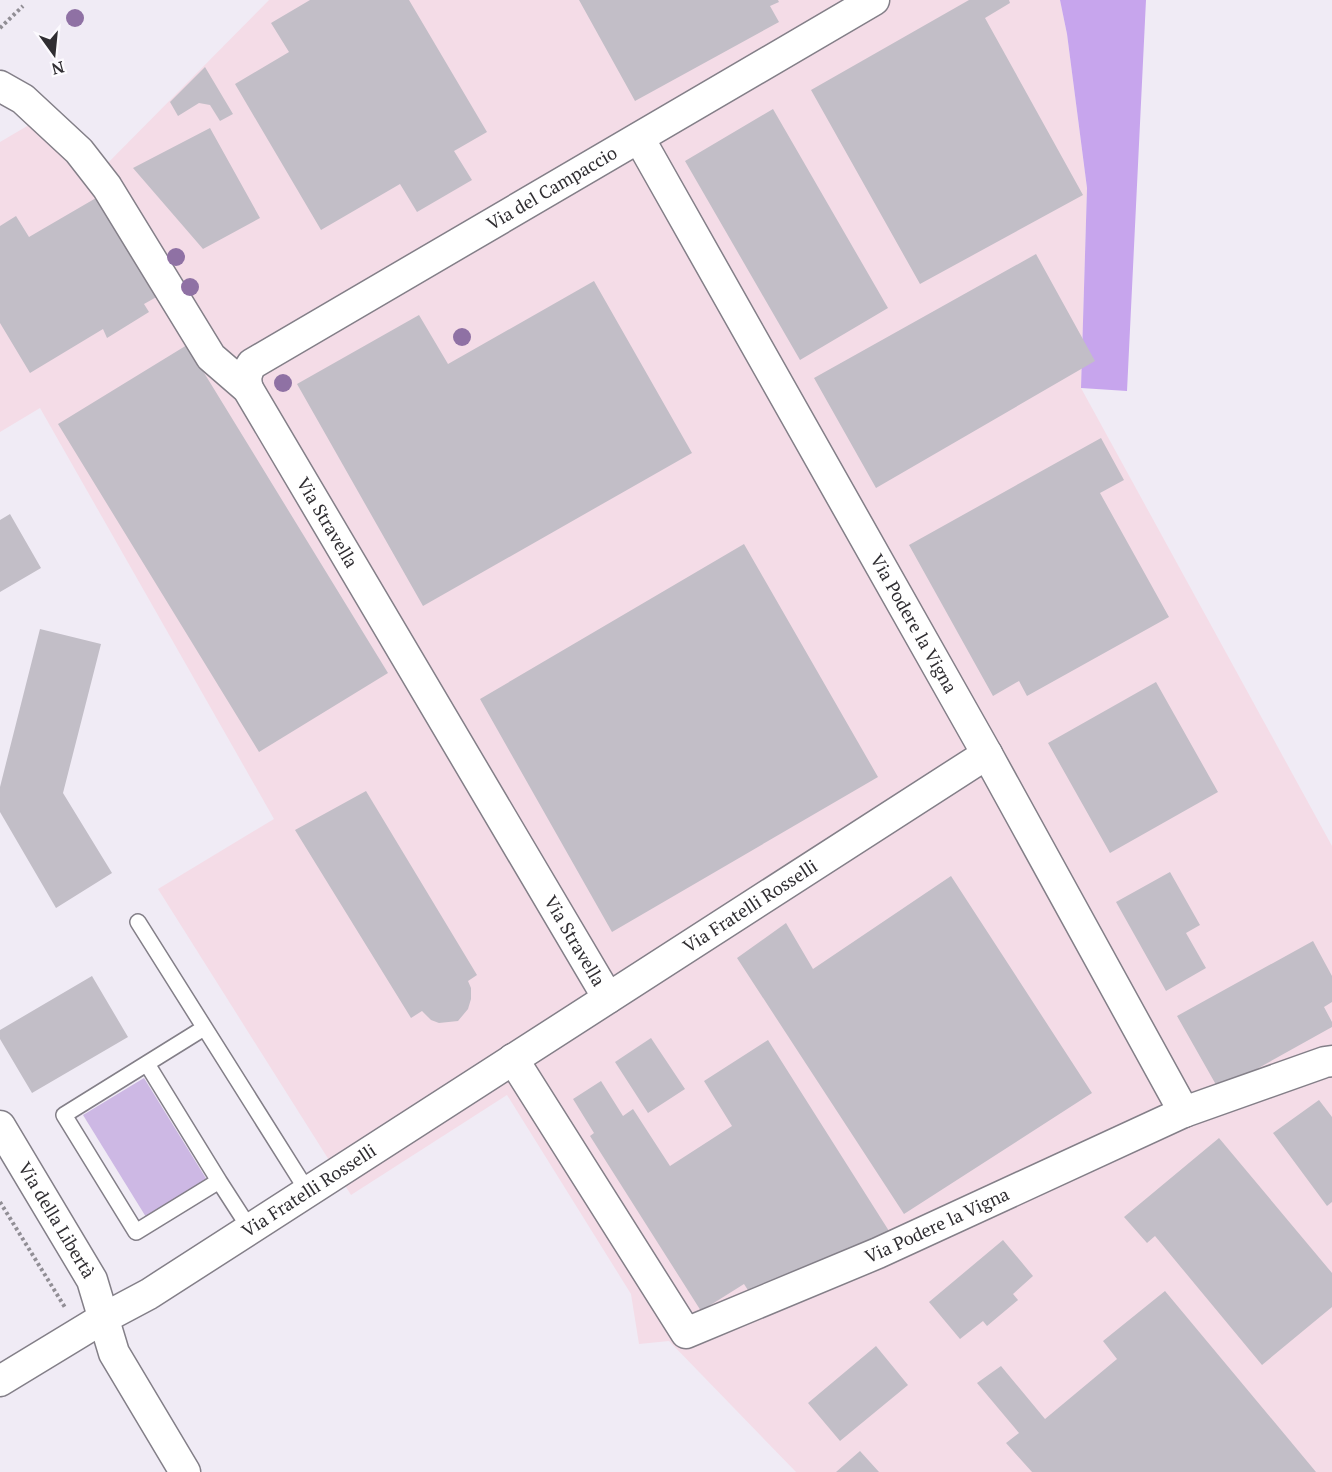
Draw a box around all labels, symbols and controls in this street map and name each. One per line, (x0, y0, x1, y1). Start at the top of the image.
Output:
north arrow (24, 24, 84, 84)
text: N (49, 56, 67, 81)
street label: Via del Campaccio (482, 140, 621, 235)
street label: Via Stravella (292, 472, 364, 572)
street label: Via Podere la Vigna (865, 549, 963, 697)
street label: Via Fratelli Rosselli (678, 853, 822, 958)
street label: Via Stravella (539, 891, 611, 990)
street label: Via Fratelli Rosselli (237, 1138, 380, 1242)
street label: Via della Libertà (13, 1157, 101, 1283)
street label: Via Podere la Vigna (861, 1181, 1013, 1268)

